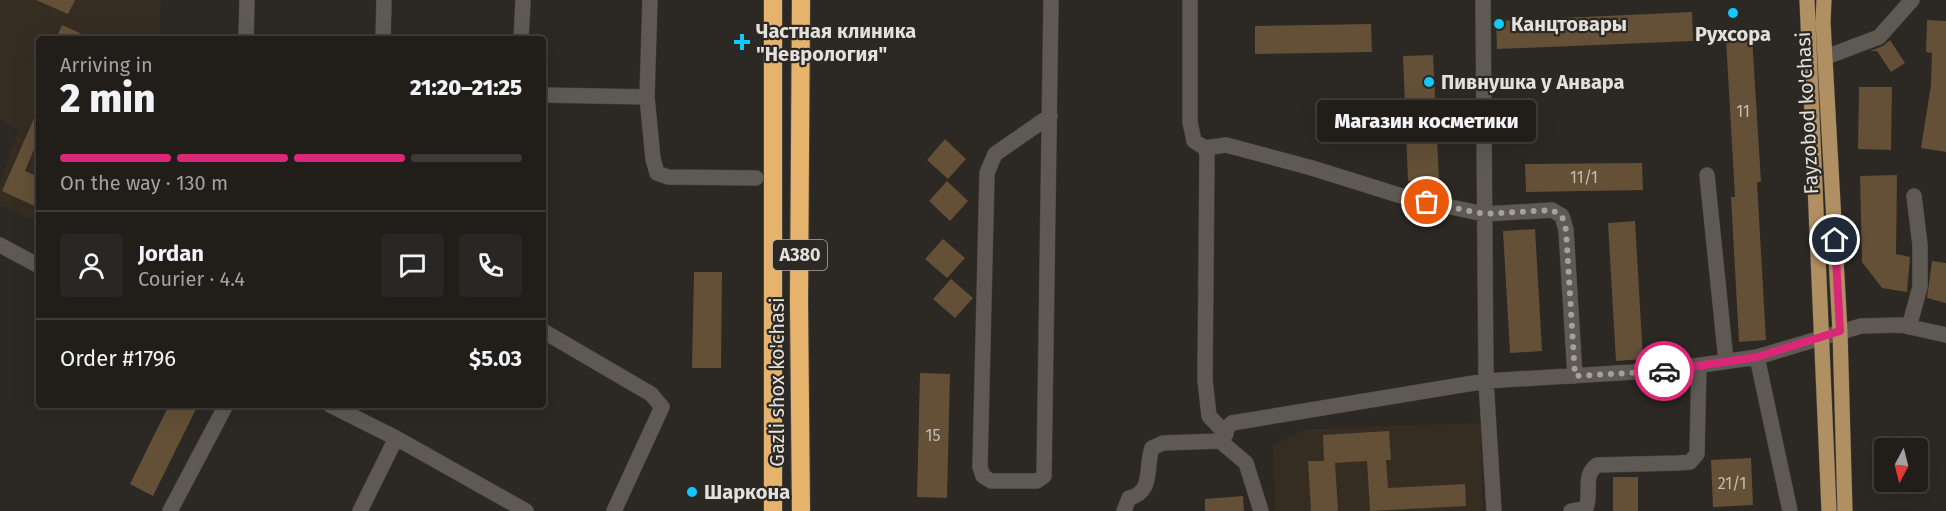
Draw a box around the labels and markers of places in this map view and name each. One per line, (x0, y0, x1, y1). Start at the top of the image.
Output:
marker: Рухсора (1726, 6, 1740, 20)
place label: Канцтовары (1511, 12, 1627, 36)
marker: Канцтовары (1492, 17, 1506, 31)
place label: Частная клиника "Неврология" (756, 19, 916, 66)
place label: Рухсора (1695, 22, 1771, 46)
marker: Частная клиника "Неврология" (733, 33, 751, 51)
place label: Пивнушка у Анвара (1441, 70, 1625, 94)
marker: Пивнушка у Анвара (1422, 75, 1436, 89)
callout: Магазин косметики (1318, 100, 1537, 142)
pin (1401, 176, 1452, 227)
pin (1809, 214, 1860, 265)
place label: Шаркона (704, 480, 790, 504)
marker: Шаркона (685, 485, 699, 499)

